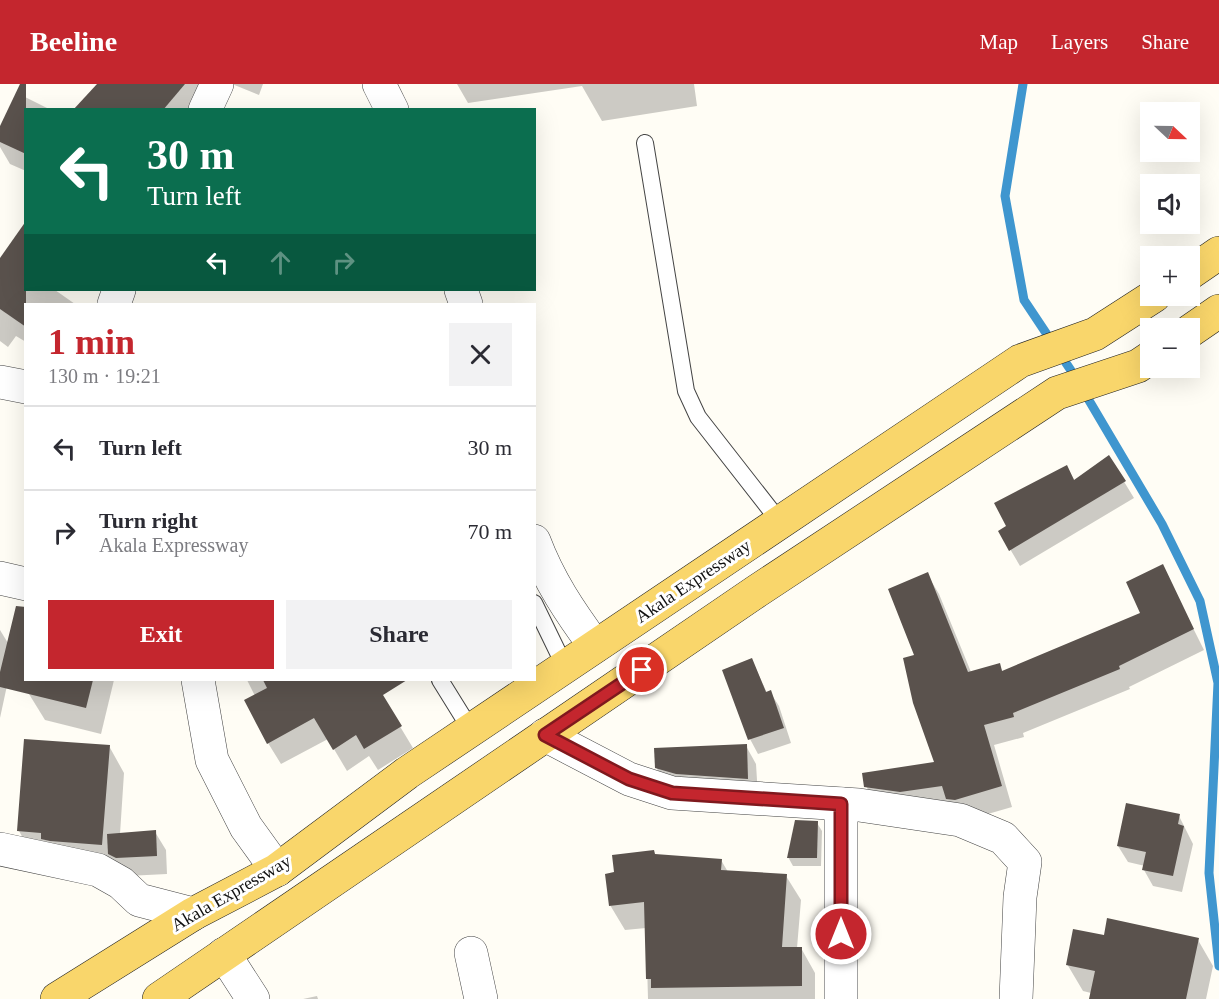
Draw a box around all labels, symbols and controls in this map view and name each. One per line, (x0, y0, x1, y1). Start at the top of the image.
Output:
text: Beeline (30, 26, 117, 57)
text: Map (980, 30, 1018, 54)
text: Layers (1051, 30, 1108, 54)
text: Share (1141, 30, 1189, 54)
north arrow (1140, 102, 1200, 162)
map controls (1140, 102, 1200, 378)
icon: left (48, 132, 126, 210)
text: 30 m (147, 132, 235, 178)
button: sound (1140, 174, 1200, 234)
text: Turn left (147, 181, 241, 211)
icon: left (201, 246, 234, 279)
icon: ahead (264, 246, 297, 279)
icon: right (327, 246, 360, 279)
button: + (1140, 246, 1200, 306)
button: − (1140, 318, 1200, 378)
text: 1 min (48, 322, 135, 362)
button: close (449, 323, 512, 386)
text: 130 m · 19:21 (48, 365, 161, 387)
icon: left (48, 432, 81, 465)
text: Turn left (99, 435, 182, 460)
text: 30 m (467, 435, 512, 460)
text: Turn right (99, 508, 198, 533)
icon: right (48, 516, 81, 549)
text: 70 m (467, 519, 512, 544)
text: Akala Expressway (99, 534, 248, 556)
street label: Akala Expressway (632, 535, 754, 627)
button: Exit (48, 600, 274, 669)
button: Share (286, 600, 512, 669)
pin (616, 644, 667, 695)
icon: arrive (625, 653, 658, 686)
street label: Akala Expressway (168, 851, 294, 935)
position arrow (809, 902, 873, 966)

